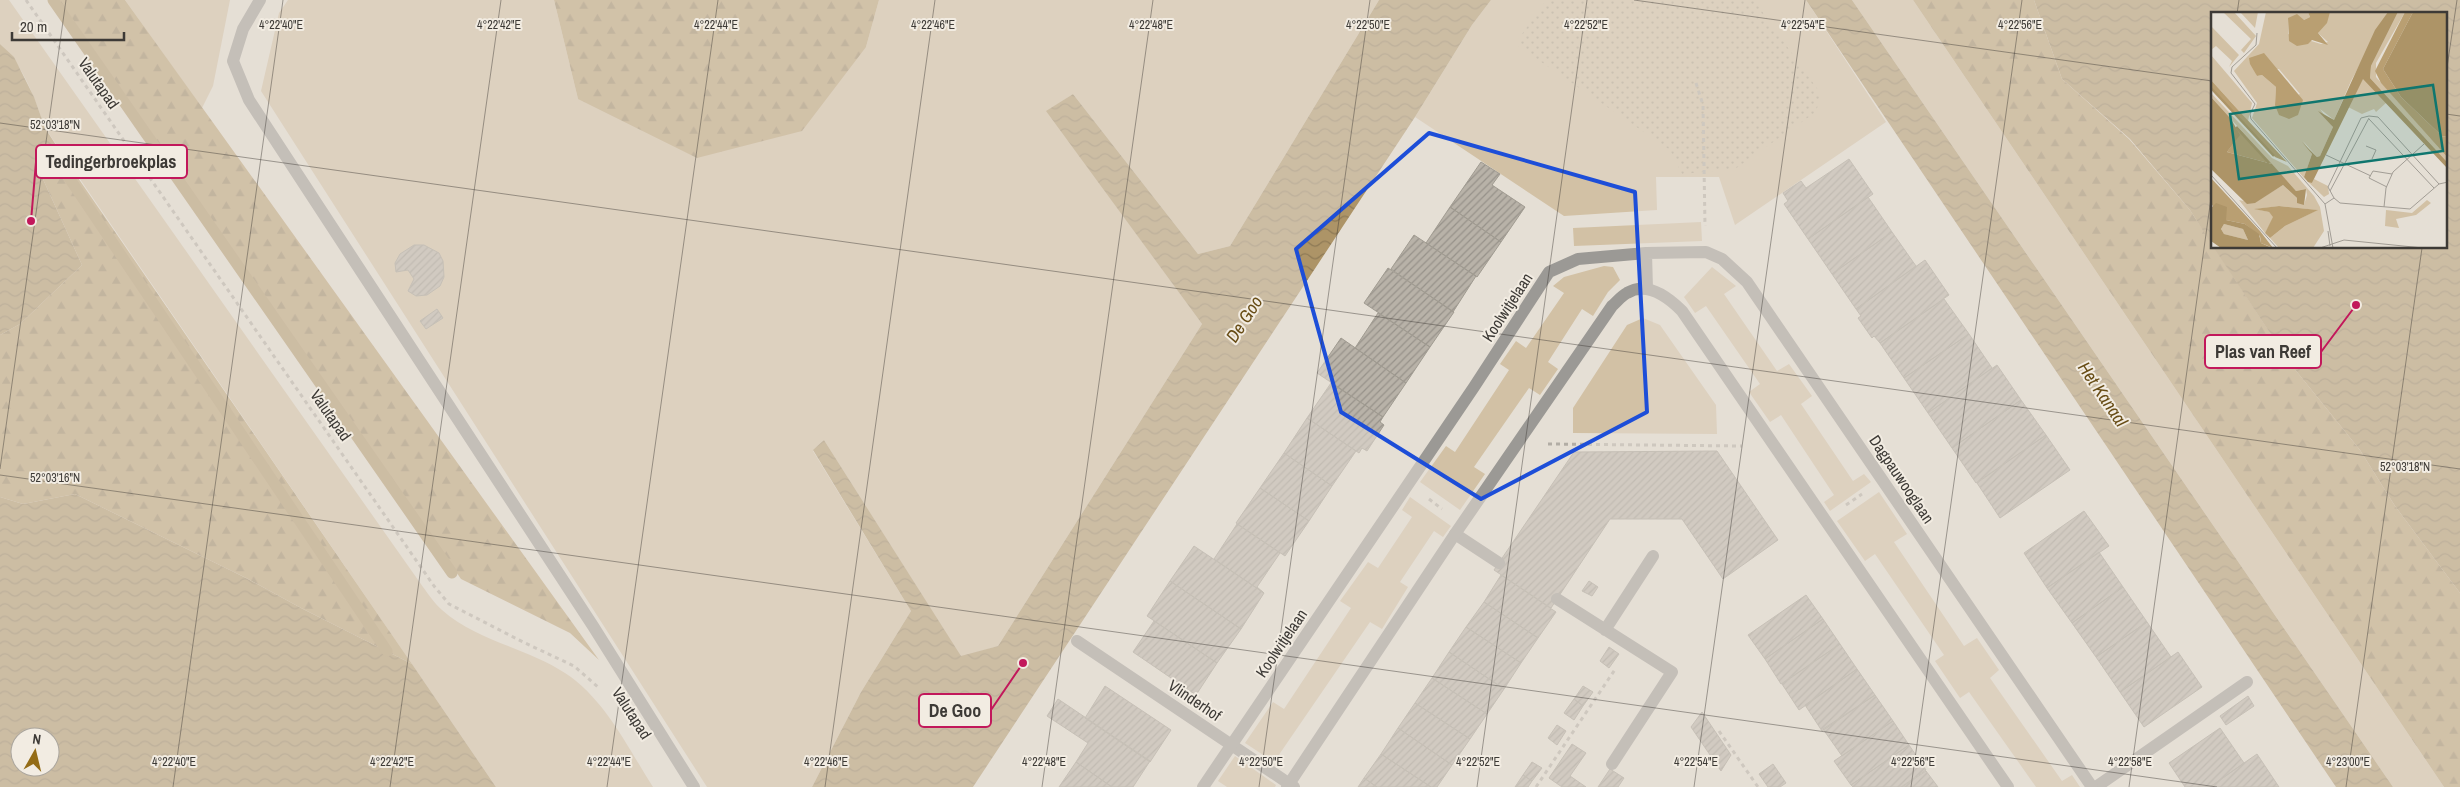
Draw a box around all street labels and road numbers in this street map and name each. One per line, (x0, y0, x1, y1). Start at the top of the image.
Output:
street label: Valutapad (73, 53, 125, 113)
street label: Koolwitjelaan (1477, 268, 1537, 346)
street label: Valutapad (305, 385, 357, 445)
street label: Dagpauwooglaan (1864, 431, 1940, 527)
street label: Koolwitjelaan (1250, 604, 1312, 682)
street label: Vlinderhof (1164, 674, 1226, 726)
street label: Valutapad (607, 683, 657, 743)

